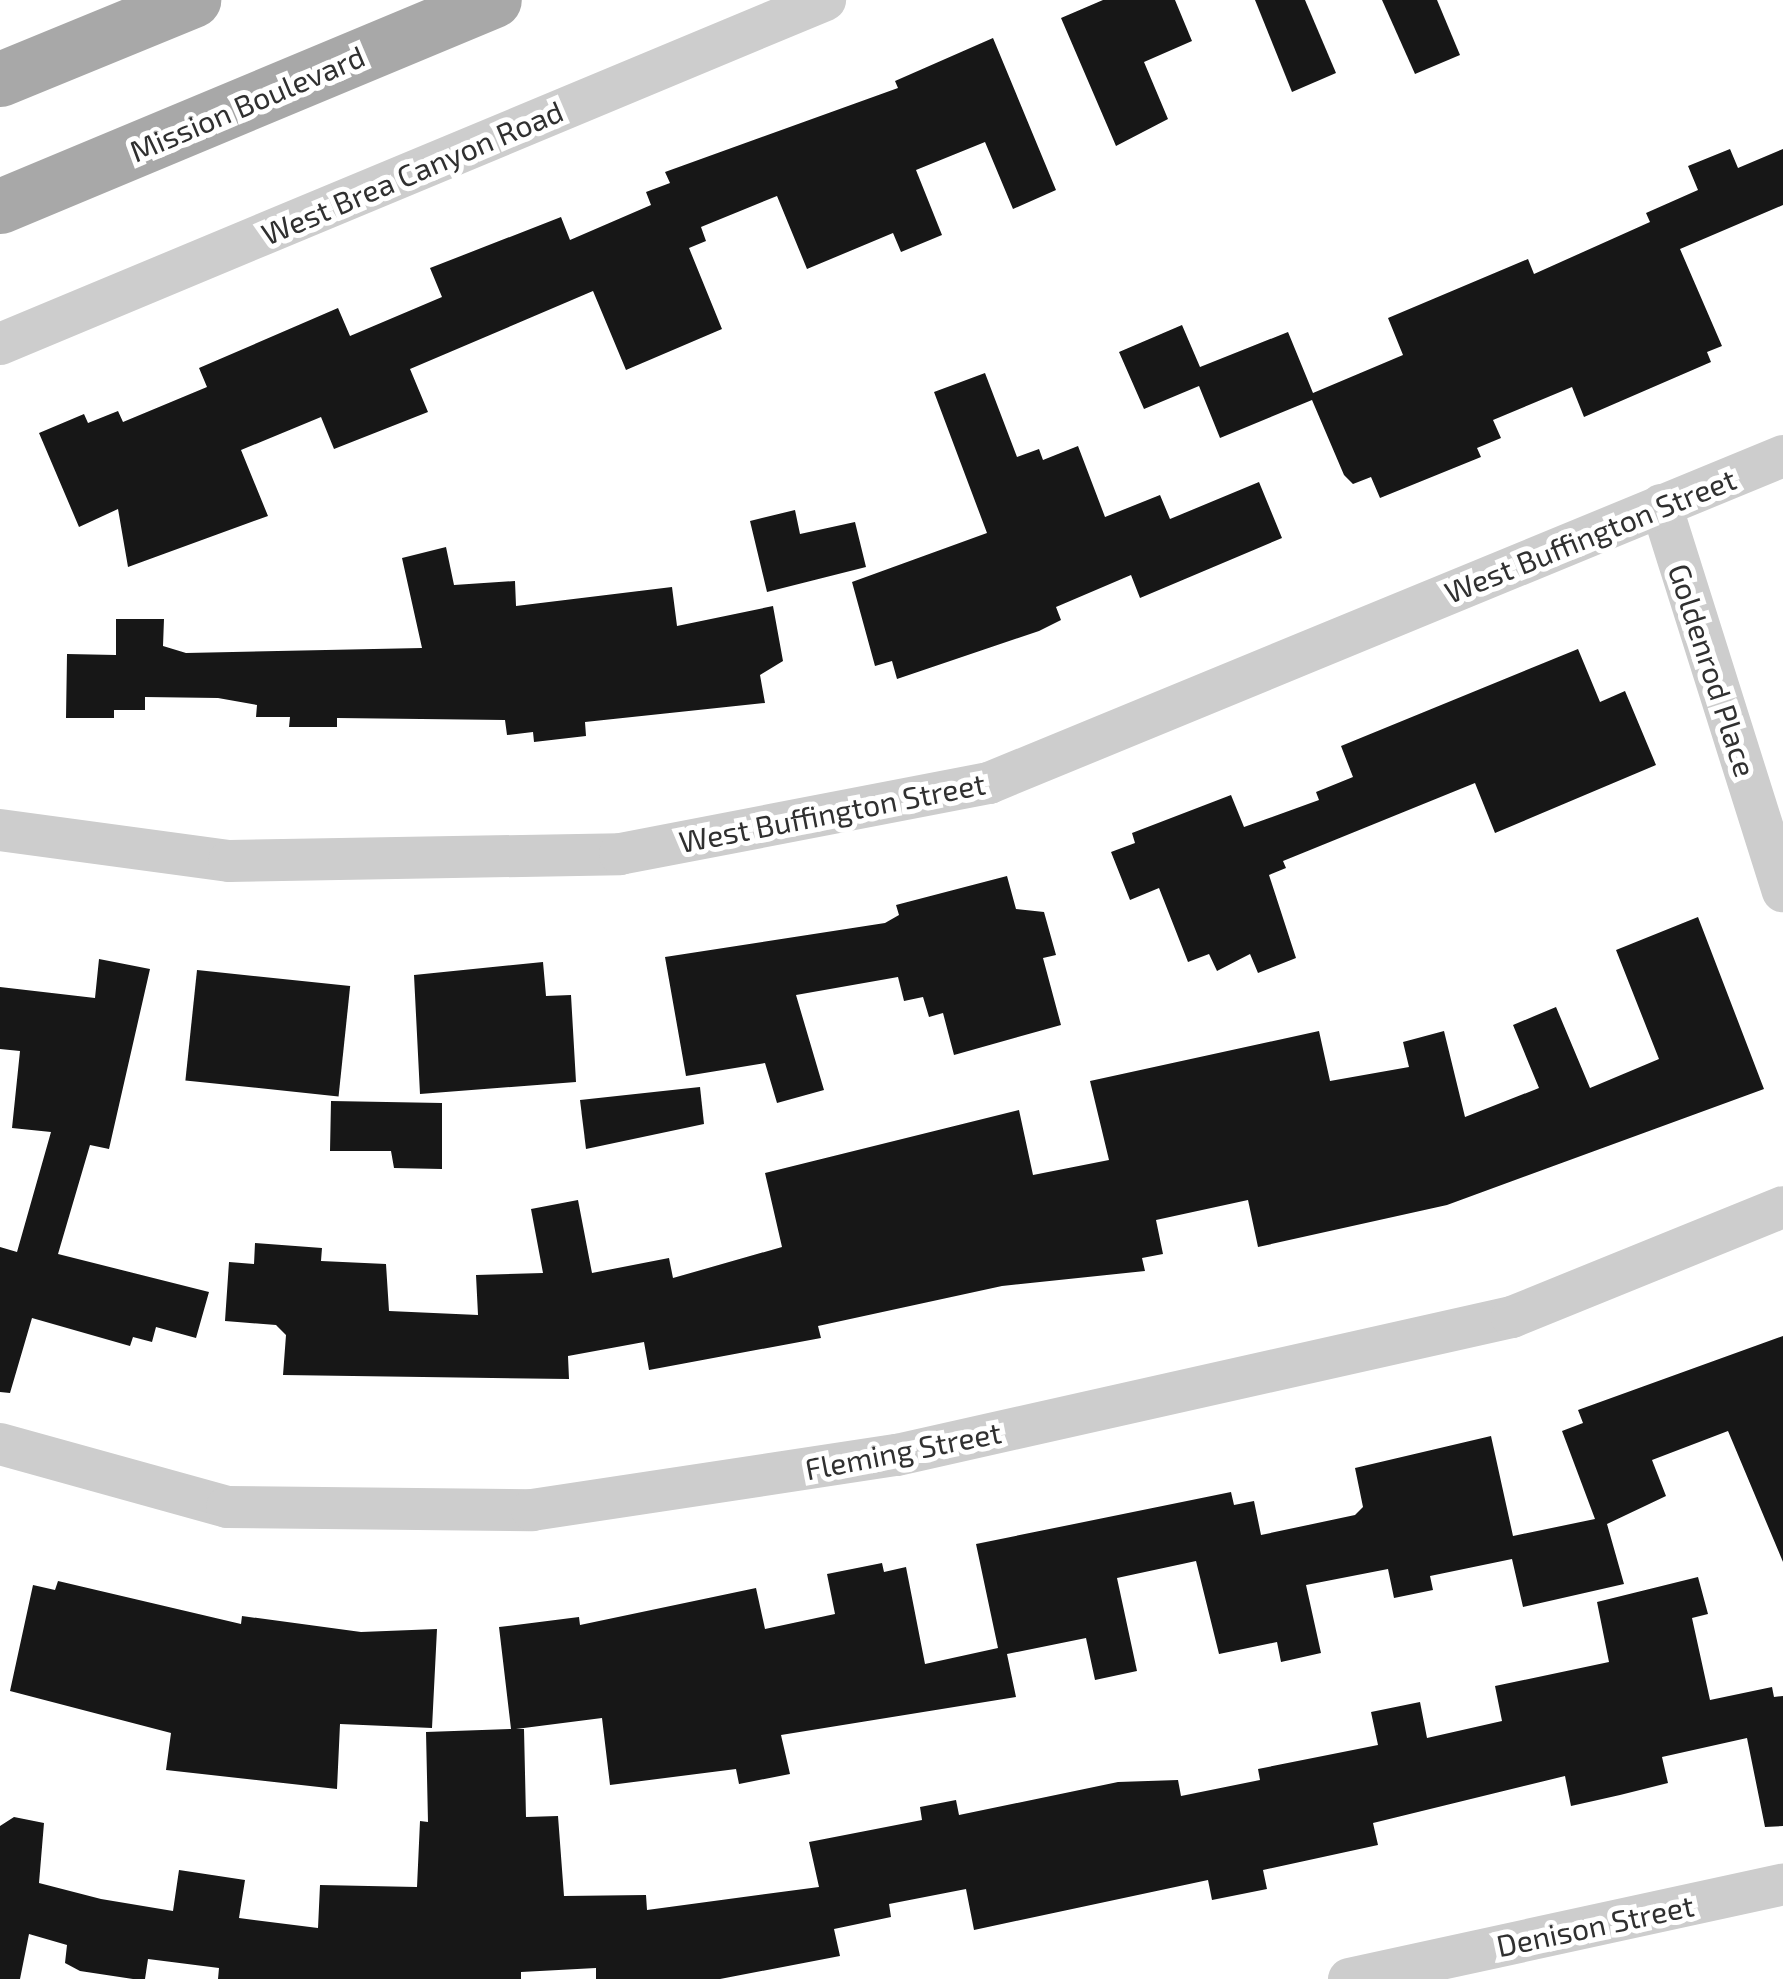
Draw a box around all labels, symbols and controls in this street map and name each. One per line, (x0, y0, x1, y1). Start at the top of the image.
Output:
street label: Mission Boulevard (124, 37, 370, 169)
street label: West Brea Canyon Road (256, 92, 568, 252)
street label: West Buffington Street (1439, 460, 1741, 610)
street label: Goldenrod Place (1662, 559, 1764, 781)
street label: West Buffington Street (676, 765, 988, 859)
street label: Fleming Street (802, 1413, 1004, 1487)
street label: Denison Street (1493, 1887, 1697, 1963)

